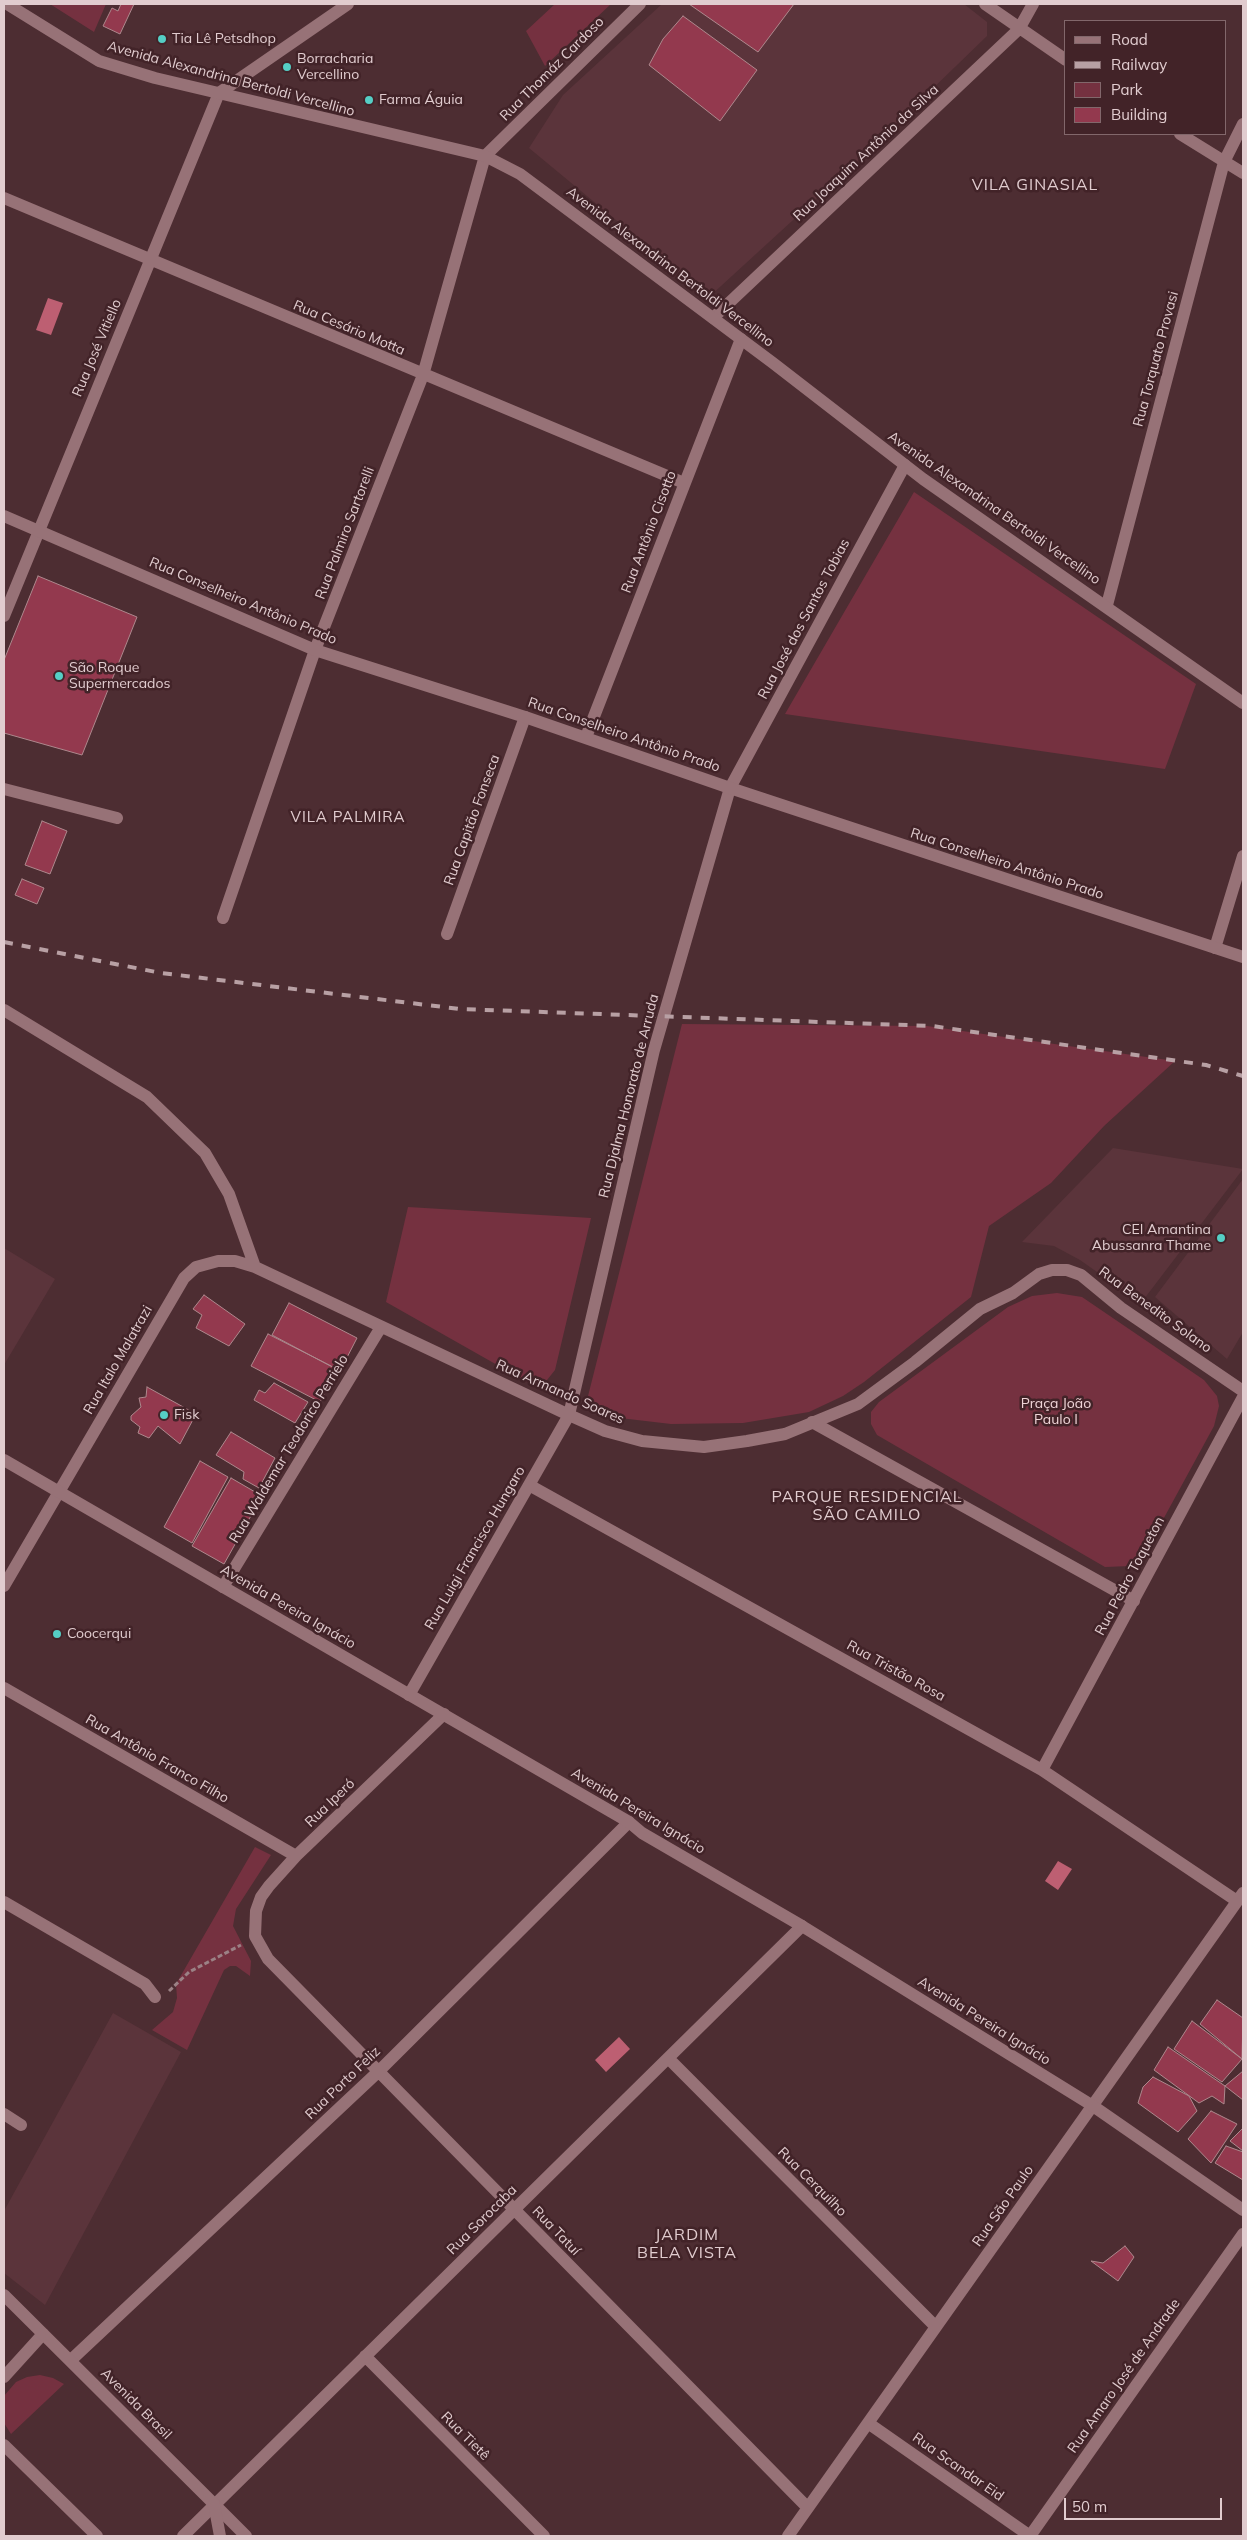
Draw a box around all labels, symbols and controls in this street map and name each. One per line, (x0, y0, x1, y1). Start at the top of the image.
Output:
street label: Rua Thomáz Cardoso (497, 14, 607, 124)
legend (1064, 20, 1227, 135)
text: Road (1111, 30, 1148, 49)
place label: Tia Lê Petsdhop (172, 31, 276, 47)
marker: Tia Lê Petsdhop (156, 33, 168, 45)
street label: Avenida Alexandrina Bertoldi Vercellino (105, 38, 357, 120)
place label: Borracharia Vercellino (297, 51, 373, 84)
text: Railway (1111, 55, 1167, 74)
marker: Borracharia Vercellino (281, 61, 293, 73)
text: Park (1111, 80, 1143, 99)
street label: Rua Joaquim Antônio da Silva (790, 81, 942, 225)
place label: Farma Águia (379, 92, 463, 108)
marker: Farma Águia (363, 94, 375, 106)
text: Building (1111, 105, 1167, 124)
district label: VILA GINASIAL (970, 175, 1100, 195)
street label: Avenida Alexandrina Bertoldi Vercellino (563, 183, 777, 351)
street label: Rua Torquato Provasi (1130, 290, 1182, 428)
street label: Rua José Vitiello (69, 297, 125, 399)
street label: Rua Cesário Motta (291, 297, 407, 359)
street label: Avenida Alexandrina Bertoldi Vercellino (885, 428, 1103, 588)
street label: Rua Palmiro Sartorelli (312, 464, 378, 602)
street label: Rua Antônio Cisotto (618, 468, 680, 596)
street label: Rua José dos Santos Tobias (755, 536, 853, 702)
street label: Rua Conselheiro Antônio Prado (147, 554, 339, 648)
place label: São Roque Supermercados (69, 660, 170, 692)
marker: São Roque Supermercados (53, 670, 65, 682)
street label: Rua Conselheiro Antônio Prado (526, 694, 722, 776)
street label: Rua Capitão Fonseca (441, 752, 503, 888)
district label: VILA PALMIRA (289, 808, 407, 826)
street label: Rua Conselheiro Antônio Prado (908, 825, 1106, 903)
street label: Rua Djalma Honorato de Arruda (596, 992, 662, 1200)
place label: CEI Amantina Abussanra Thame (1092, 1222, 1211, 1254)
marker: CEI Amantina Abussanra Thame (1215, 1232, 1227, 1244)
street label: Rua Benedito Solano (1095, 1263, 1215, 1357)
street label: Rua Italo Malatrazi (80, 1303, 156, 1417)
street label: Rua Waldemar Teodorico Perrielo (226, 1352, 352, 1546)
street label: Rua Armando Soares (493, 1356, 627, 1428)
park label: Praça João Paulo I (1021, 1396, 1091, 1428)
place label: Fisk (174, 1407, 199, 1423)
marker: Fisk (158, 1409, 170, 1421)
street label: Rua Luigi Francisco Hungaro (421, 1463, 529, 1633)
district label: PARQUE RESIDENCIAL SÃO CAMILO (769, 1487, 965, 1525)
street label: Rua Pedro Toqueton (1092, 1514, 1168, 1638)
street label: Avenida Pereira Ignácio (217, 1561, 359, 1653)
place label: Coocerqui (67, 1626, 131, 1642)
marker: Coocerqui (51, 1628, 63, 1640)
street label: Rua Tristão Rosa (844, 1637, 948, 1705)
street label: Rua Antônio Franco Filho (82, 1711, 232, 1807)
street label: Avenida Pereira Ignácio (568, 1764, 708, 1858)
street label: Rua Iperó (302, 1775, 358, 1831)
street label: Avenida Pereira Ignácio (915, 1973, 1053, 2069)
street label: Rua Porto Feliz (302, 2043, 384, 2123)
street label: Rua Cerquilho (774, 2144, 850, 2220)
street label: Rua São Paulo (969, 2162, 1037, 2250)
street label: Rua Sorocaba (444, 2182, 520, 2258)
street label: Rua Tatuí (528, 2203, 584, 2259)
district label: JARDIM BELA VISTA (636, 2225, 738, 2263)
street label: Rua Amaro José de Andrade (1064, 2296, 1184, 2456)
street label: Avenida Brasil (97, 2365, 175, 2443)
street label: Rua Tietê (437, 2408, 493, 2464)
street label: Rua Scandar Eid (909, 2429, 1007, 2505)
scale bar (1067, 2488, 1224, 2520)
text: 50 m (1072, 2497, 1107, 2516)

